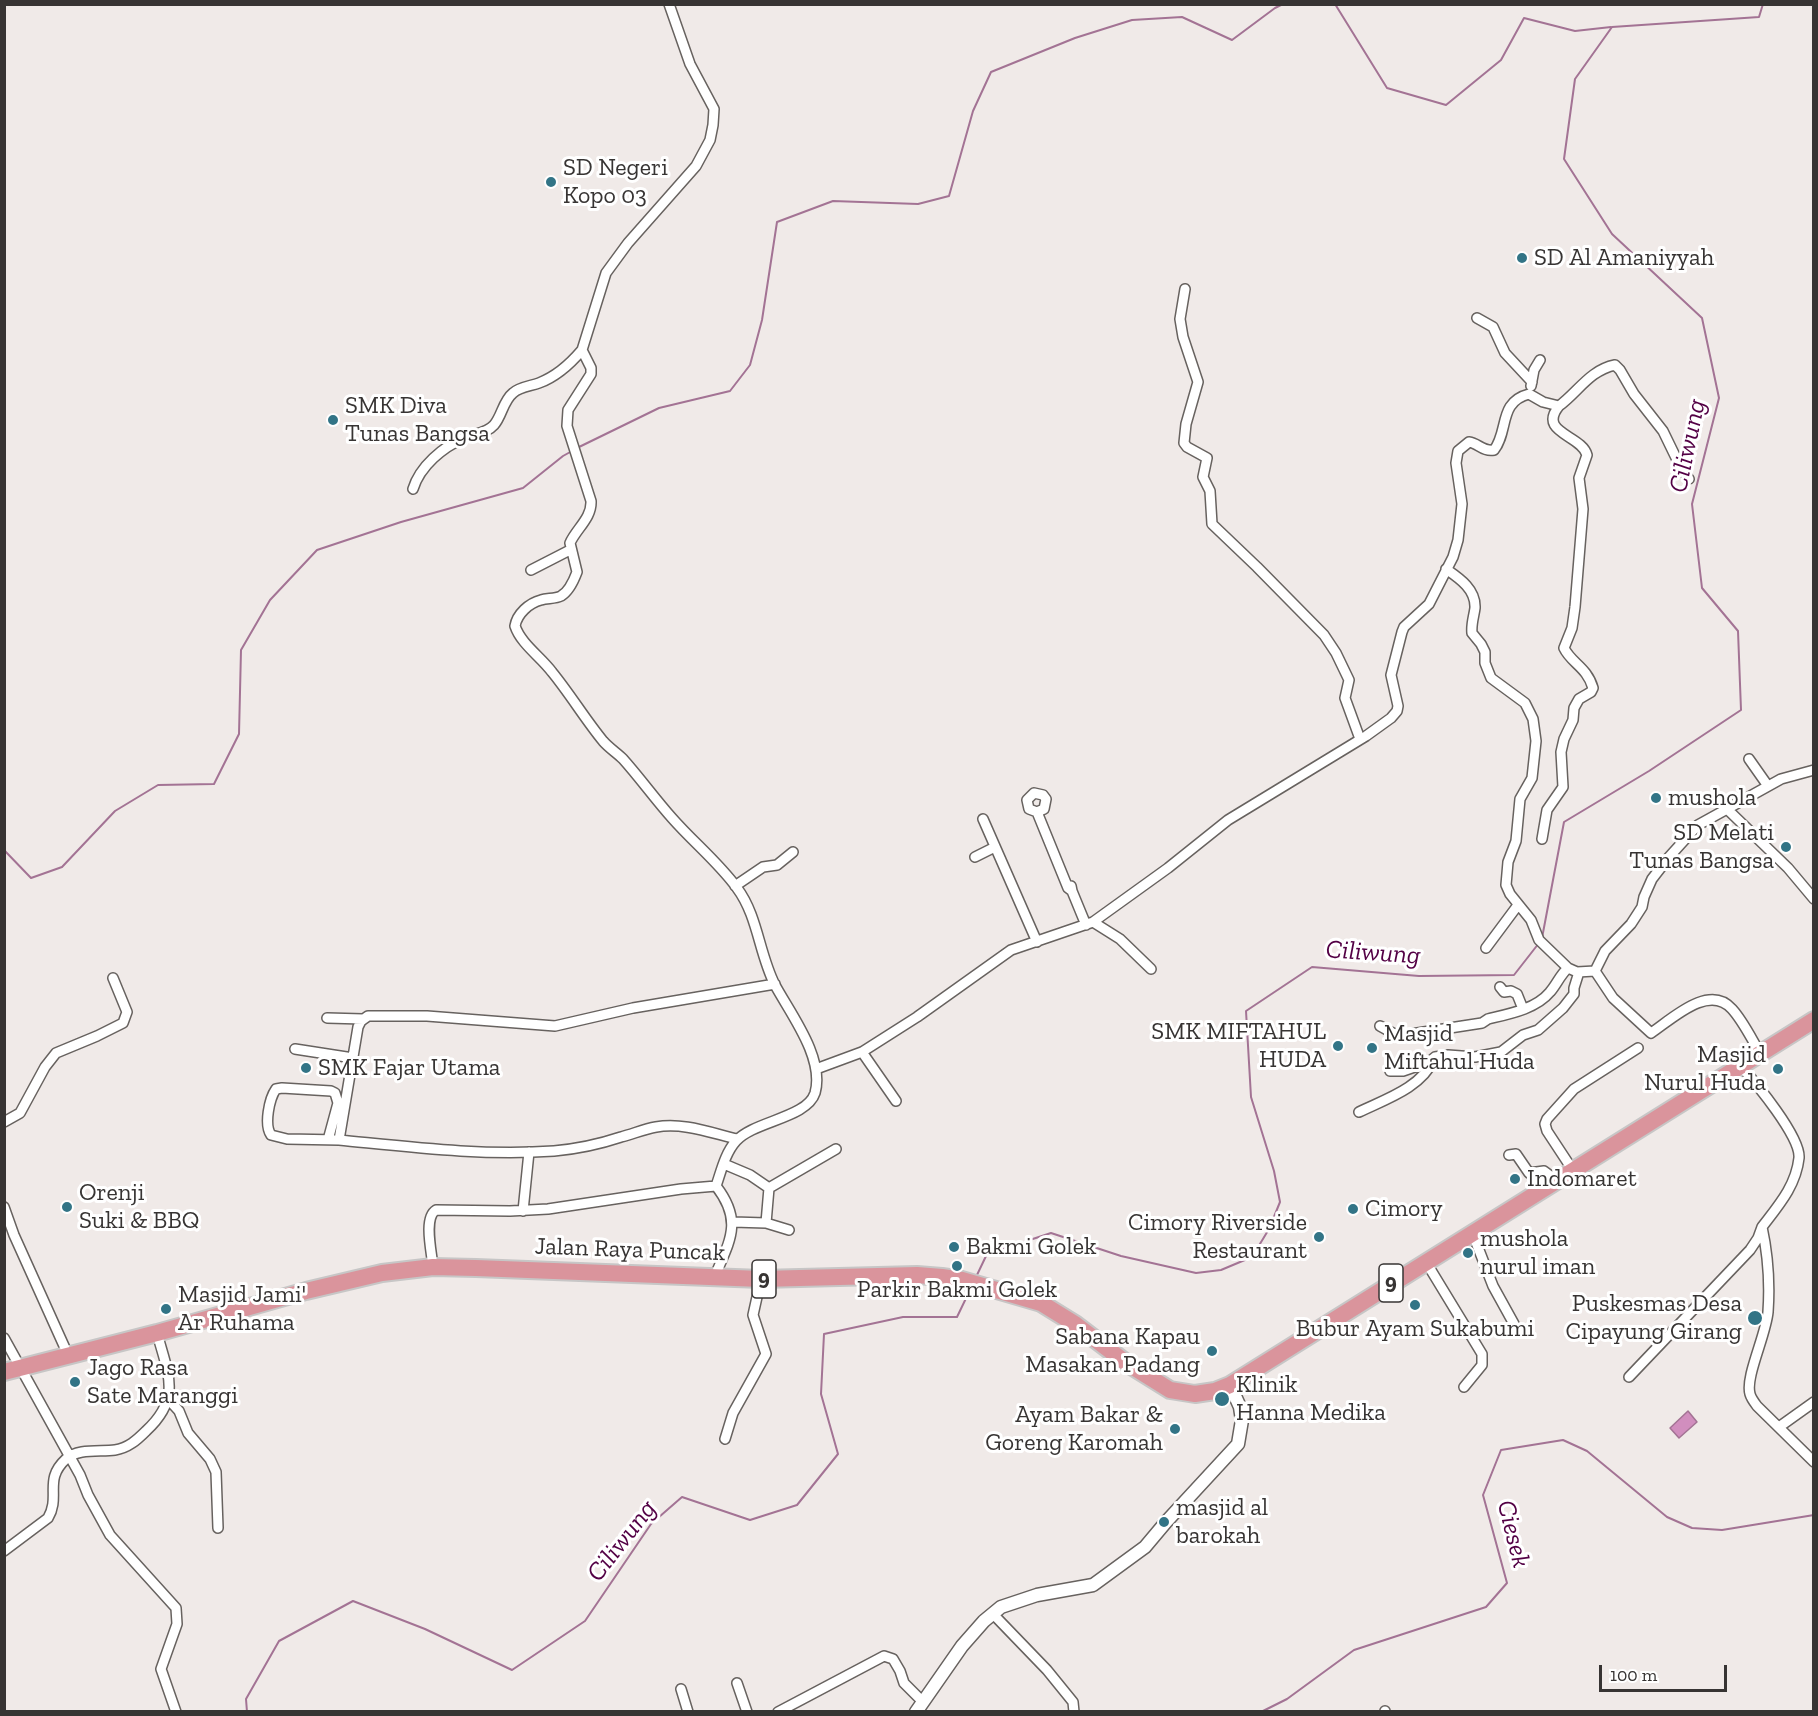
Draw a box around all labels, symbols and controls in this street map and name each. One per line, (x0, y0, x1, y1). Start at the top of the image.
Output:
place label: SD Negeri Kopo 03 (563, 154, 668, 210)
marker: SD Negeri Kopo 03 (544, 175, 558, 189)
place label: SD Al Amaniyyah (1534, 244, 1714, 272)
marker: SD Al Amaniyyah (1515, 251, 1529, 265)
place label: SMK Diva Tunas Bangsa (345, 392, 490, 448)
water label: Ciliwung (1663, 396, 1713, 496)
marker: SMK Diva Tunas Bangsa (326, 413, 340, 427)
place label: mushola (1668, 784, 1756, 812)
marker: mushola (1649, 791, 1663, 805)
place label: SD Melati Tunas Bangsa (1629, 819, 1774, 875)
marker: SD Melati Tunas Bangsa (1779, 840, 1793, 854)
water label: Ciliwung (1325, 934, 1421, 972)
place label: SMK MIFTAHUL HUDA (1151, 1018, 1326, 1074)
place label: Masjid Miftahul Huda (1384, 1020, 1535, 1076)
marker: SMK MIFTAHUL HUDA (1331, 1039, 1345, 1053)
marker: Masjid Miftahul Huda (1365, 1041, 1379, 1055)
place label: Masjid Nurul Huda (1644, 1041, 1766, 1097)
place label: SMK Fajar Utama (318, 1054, 500, 1082)
marker: SMK Fajar Utama (299, 1061, 313, 1075)
marker: Masjid Nurul Huda (1771, 1062, 1785, 1076)
place label: Indomaret (1527, 1165, 1637, 1193)
marker: Indomaret (1508, 1172, 1522, 1186)
place label: Orenji Suki & BBQ (79, 1179, 200, 1235)
place label: Cimory (1365, 1195, 1443, 1223)
marker: Orenji Suki & BBQ (60, 1200, 74, 1214)
marker: Cimory (1346, 1202, 1360, 1216)
place label: Cimory Riverside Restaurant (1128, 1209, 1307, 1265)
place label: mushola nurul iman (1480, 1225, 1595, 1281)
marker: Cimory Riverside Restaurant (1312, 1230, 1326, 1244)
street label: Jalan Raya Puncak (534, 1232, 726, 1268)
place label: Bakmi Golek (966, 1233, 1096, 1261)
marker: Bakmi Golek (947, 1240, 961, 1254)
marker: mushola nurul iman (1461, 1246, 1475, 1260)
marker: Parkir Bakmi Golek (950, 1259, 964, 1273)
road number: 9 (752, 1260, 776, 1298)
road number: 9 (1379, 1264, 1403, 1302)
place label: Parkir Bakmi Golek (857, 1276, 1057, 1304)
place label: Masjid Jami' Ar Ruhama (178, 1281, 306, 1337)
place label: Puskesmas Desa Cipayung Girang (1566, 1290, 1742, 1346)
marker: Bubur Ayam Sukabumi (1408, 1298, 1422, 1312)
marker: Masjid Jami' Ar Ruhama (159, 1302, 173, 1316)
marker: Puskesmas Desa Cipayung Girang (1746, 1309, 1764, 1327)
place label: Bubur Ayam Sukabumi (1296, 1315, 1534, 1343)
place label: Sabana Kapau Masakan Padang (1025, 1323, 1200, 1379)
marker: Sabana Kapau Masakan Padang (1205, 1344, 1219, 1358)
place label: Jago Rasa Sate Maranggi (87, 1354, 238, 1410)
place label: Klinik Hanna Medika (1236, 1371, 1386, 1427)
marker: Jago Rasa Sate Maranggi (68, 1375, 82, 1389)
marker: Klinik Hanna Medika (1213, 1390, 1231, 1408)
place label: Ayam Bakar & Goreng Karomah (985, 1401, 1163, 1457)
marker: Ayam Bakar & Goreng Karomah (1168, 1422, 1182, 1436)
water label: Ciliwung (581, 1494, 663, 1588)
place label: masjid al barokah (1176, 1494, 1268, 1550)
water label: Ciesek (1490, 1497, 1536, 1571)
marker: masjid al barokah (1157, 1515, 1171, 1529)
scale bar (1602, 1653, 1730, 1691)
text: 100 m (1610, 1664, 1657, 1686)

